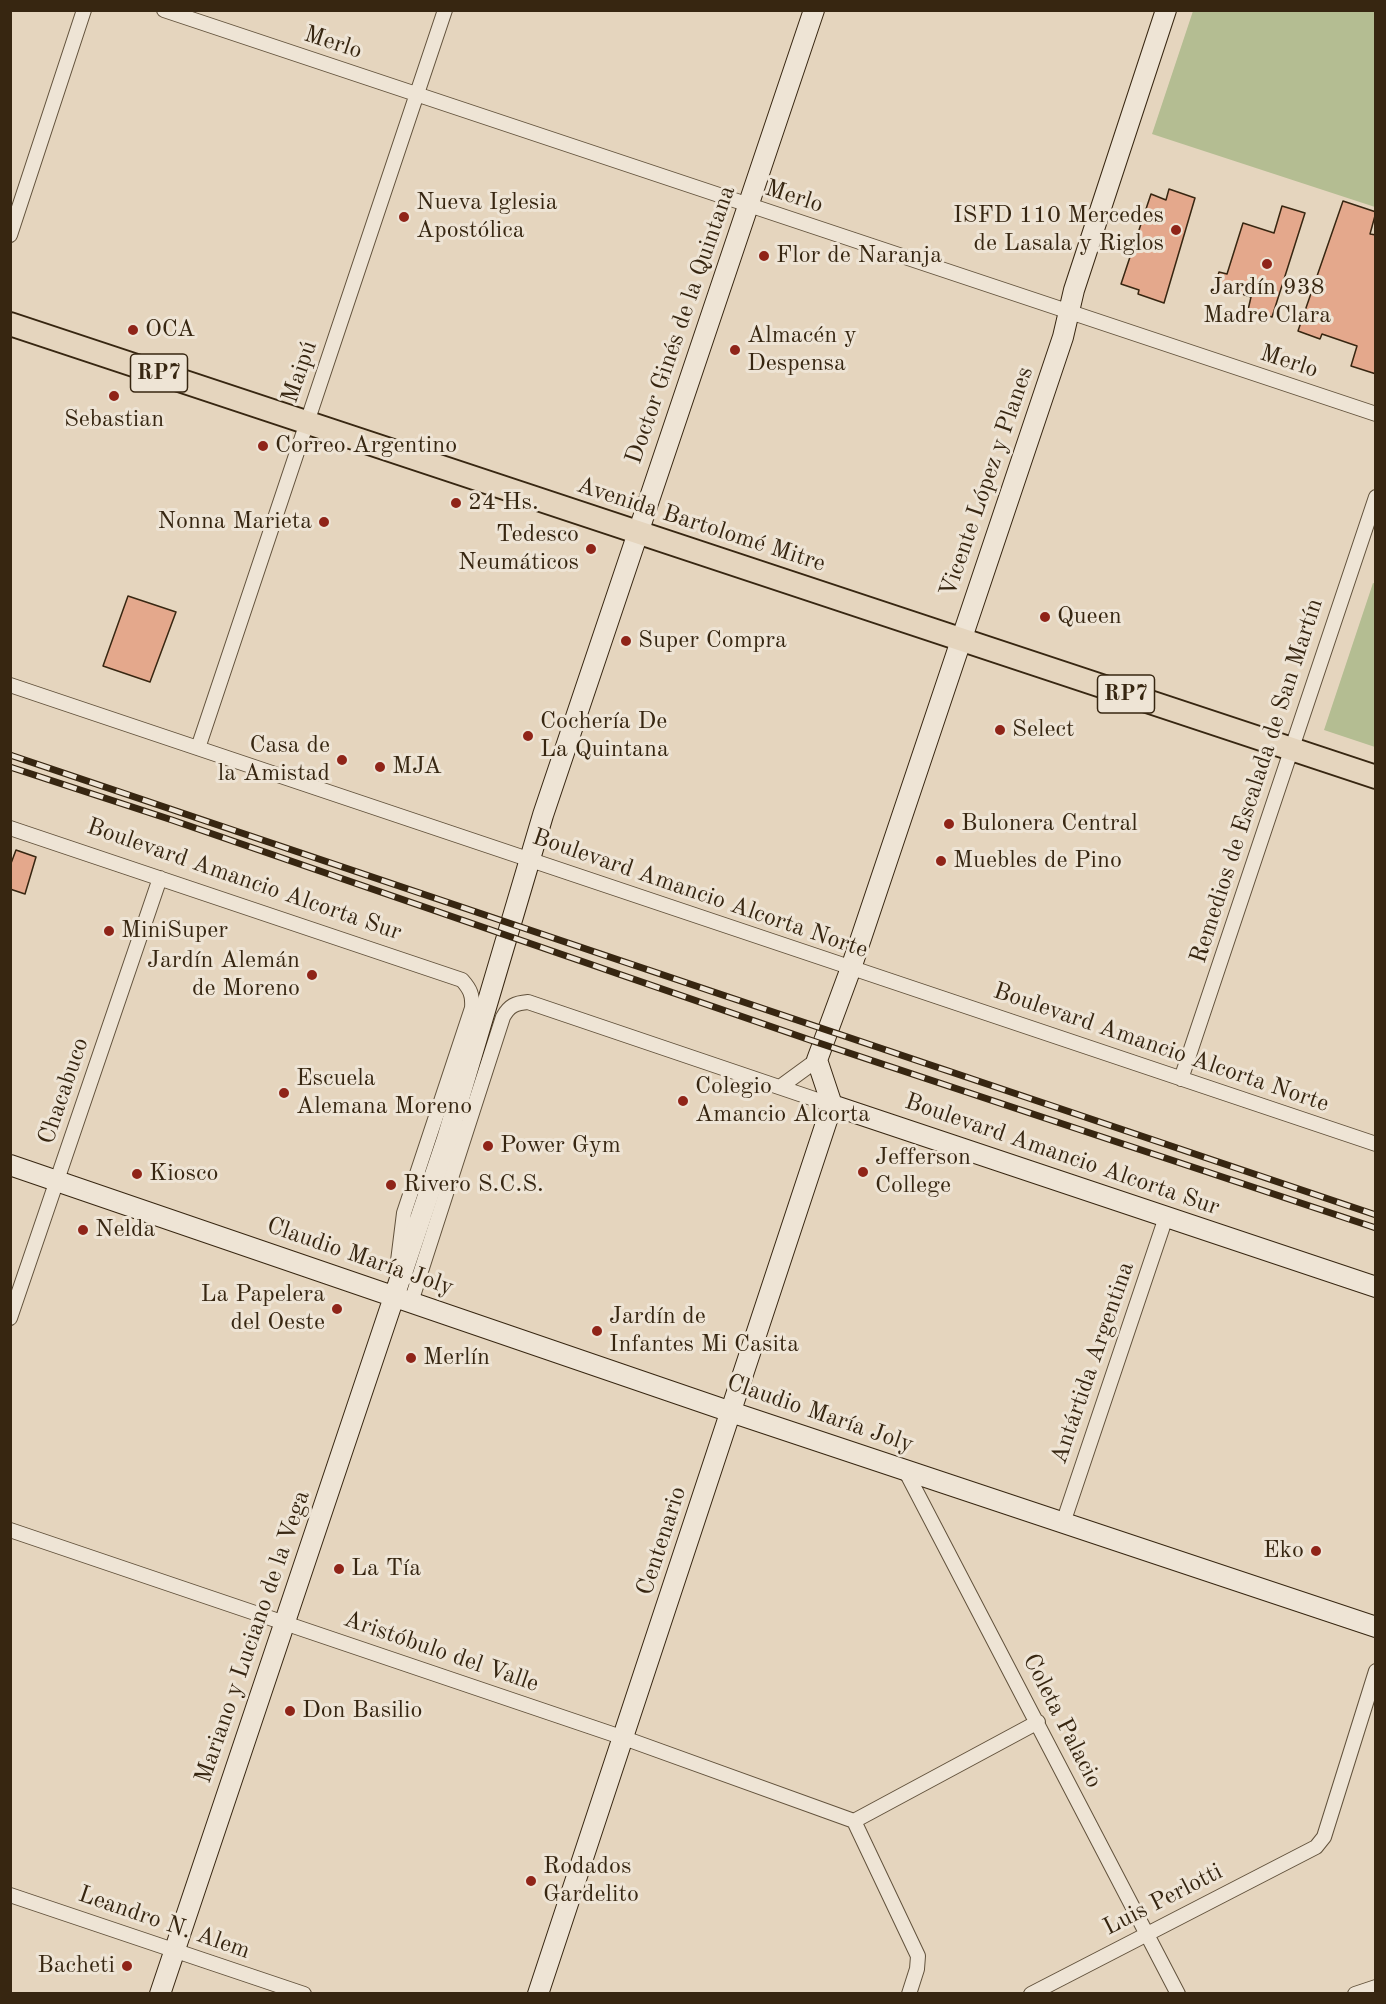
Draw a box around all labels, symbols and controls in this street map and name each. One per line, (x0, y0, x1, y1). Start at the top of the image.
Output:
street label: Merlo (300, 20, 366, 66)
street label: Merlo (761, 174, 827, 220)
street label: Doctor Ginés de la Quintana (620, 182, 742, 468)
place label: Nueva Iglesia Apostólica (416, 189, 558, 245)
place label: ISFD 110 Mercedes de Lasala y Riglos (953, 202, 1164, 258)
marker: Nueva Iglesia Apostólica (397, 210, 411, 224)
marker: ISFD 110 Mercedes de Lasala y Riglos (1169, 223, 1183, 237)
place label: Flor de Naranja (776, 242, 942, 270)
marker: Flor de Naranja (757, 249, 771, 263)
marker: Jardín 938 Madre Clara (1260, 257, 1274, 271)
place label: Jardín 938 Madre Clara (1203, 274, 1331, 330)
place label: OCA (145, 316, 195, 344)
place label: Almacén y Despensa (747, 322, 857, 378)
marker: OCA (126, 323, 140, 337)
street label: Maipú (276, 337, 324, 407)
street label: Merlo (1256, 339, 1322, 385)
marker: Almacén y Despensa (728, 343, 742, 357)
road number: RP7 (130, 354, 188, 392)
street label: Vicente López y Planes (934, 363, 1040, 601)
marker: Sebastian (107, 389, 121, 403)
place label: Sebastian (64, 406, 164, 434)
place label: Correo Argentino (275, 432, 457, 460)
marker: Correo Argentino (256, 439, 270, 453)
street label: Avenida Bartolomé Mitre (573, 471, 829, 579)
place label: 24 Hs. (468, 489, 539, 517)
marker: 24 Hs. (449, 496, 463, 510)
place label: Nonna Marieta (158, 508, 312, 536)
marker: Nonna Marieta (317, 515, 331, 529)
place label: Tedesco Neumáticos (458, 521, 579, 577)
marker: Tedesco Neumáticos (584, 542, 598, 556)
street label: Remedios de Escalada de San Martín (1184, 595, 1330, 967)
place label: Queen (1057, 603, 1122, 631)
marker: Queen (1038, 610, 1052, 624)
place label: Super Compra (638, 627, 787, 655)
marker: Super Compra (619, 634, 633, 648)
road number: RP7 (1098, 675, 1154, 713)
place label: Cochería De La Quintana (540, 708, 669, 764)
place label: Select (1012, 716, 1074, 744)
marker: Select (993, 723, 1007, 737)
marker: Cochería De La Quintana (521, 729, 535, 743)
place label: Casa de la Amistad (218, 732, 330, 788)
marker: Casa de la Amistad (335, 753, 349, 767)
place label: MJA (392, 753, 442, 781)
marker: MJA (373, 760, 387, 774)
place label: Bulonera Central (961, 810, 1138, 838)
street label: Boulevard Amancio Alcorta Sur (83, 813, 405, 947)
marker: Bulonera Central (942, 817, 956, 831)
street label: Boulevard Amancio Alcorta Norte (528, 823, 872, 965)
place label: Muebles de Pino (953, 847, 1122, 875)
marker: Muebles de Pino (934, 854, 948, 868)
place label: MiniSuper (121, 917, 228, 945)
marker: MiniSuper (102, 924, 116, 938)
place label: Jardín Alemán de Moreno (147, 947, 300, 1003)
marker: Jardín Alemán de Moreno (305, 968, 319, 982)
street label: Boulevard Amancio Alcorta Norte (989, 977, 1333, 1119)
street label: Chacabuco (32, 1034, 96, 1148)
place label: Escuela Alemana Moreno (296, 1065, 472, 1121)
place label: Colegio Amancio Alcorta (695, 1073, 870, 1129)
marker: Escuela Alemana Moreno (277, 1086, 291, 1100)
street label: Boulevard Amancio Alcorta Sur (901, 1088, 1223, 1222)
marker: Colegio Amancio Alcorta (676, 1094, 690, 1108)
place label: Power Gym (500, 1132, 621, 1160)
marker: Power Gym (481, 1139, 495, 1153)
place label: Jefferson College (875, 1144, 971, 1200)
place label: Kiosco (149, 1160, 218, 1188)
marker: Jefferson College (856, 1165, 870, 1179)
marker: Kiosco (130, 1167, 144, 1181)
place label: Rivero S.C.S. (403, 1171, 544, 1199)
marker: Rivero S.C.S. (384, 1178, 398, 1192)
street label: Claudio María Joly (263, 1212, 457, 1302)
place label: Nelda (95, 1216, 155, 1244)
marker: Nelda (76, 1223, 90, 1237)
street label: Antártida Argentina (1045, 1258, 1141, 1468)
place label: La Papelera del Oeste (201, 1281, 325, 1337)
marker: La Papelera del Oeste (330, 1302, 344, 1316)
place label: Jardín de Infantes Mi Casita (609, 1303, 799, 1359)
marker: Jardín de Infantes Mi Casita (590, 1324, 604, 1338)
place label: Merlín (423, 1344, 490, 1372)
marker: Merlín (404, 1351, 418, 1365)
street label: Claudio María Joly (723, 1369, 917, 1459)
street label: Centenario (631, 1483, 693, 1599)
street label: Mariano y Luciano de la Vega (189, 1487, 317, 1787)
place label: Eko (1263, 1537, 1304, 1565)
marker: Eko (1309, 1544, 1323, 1558)
place label: La Tía (351, 1555, 421, 1583)
marker: La Tía (332, 1562, 346, 1576)
street label: Aristóbulo del Valle (339, 1605, 543, 1699)
street label: Coleta Palacio (1016, 1649, 1108, 1793)
place label: Don Basilio (302, 1697, 422, 1725)
marker: Don Basilio (283, 1704, 297, 1718)
place label: Rodados Gardelito (543, 1853, 639, 1909)
street label: Luis Perlotti (1098, 1858, 1228, 1942)
marker: Rodados Gardelito (524, 1874, 538, 1888)
street label: Leandro N. Alem (74, 1880, 254, 1966)
place label: Bacheti (37, 1952, 115, 1980)
marker: Bacheti (120, 1959, 134, 1973)

